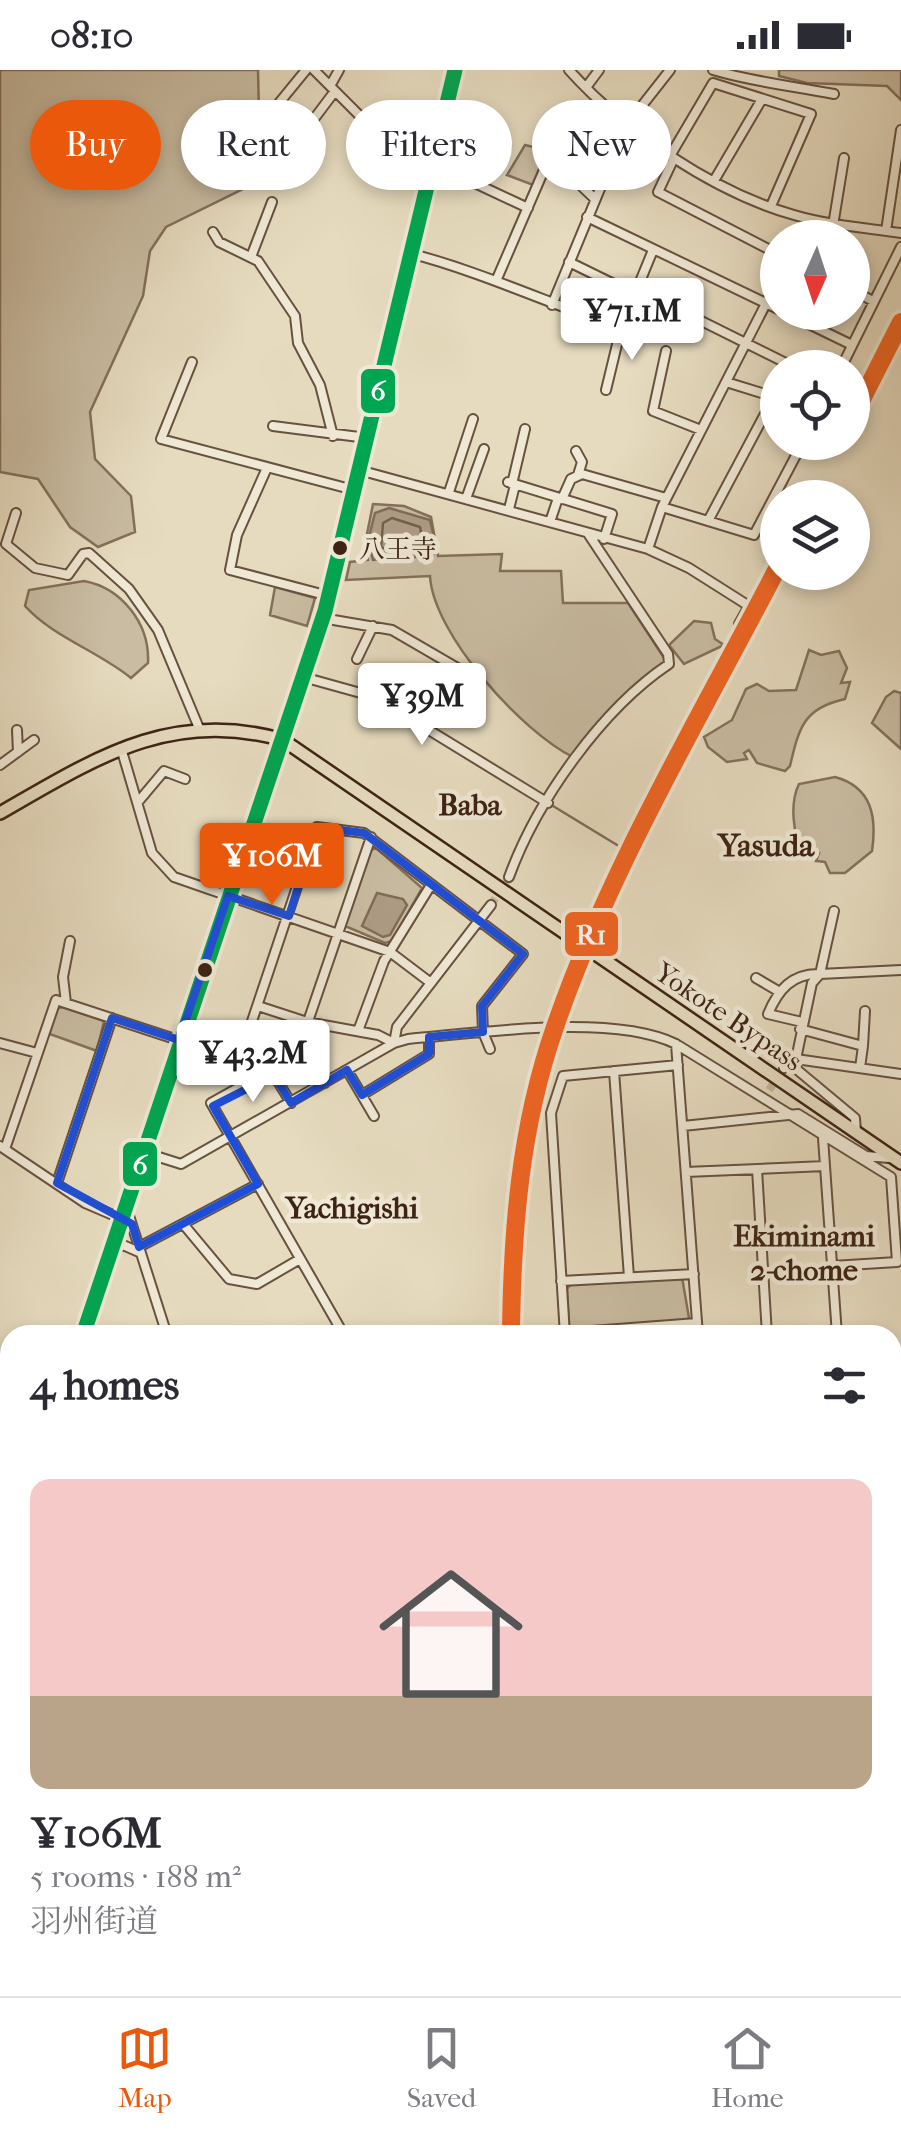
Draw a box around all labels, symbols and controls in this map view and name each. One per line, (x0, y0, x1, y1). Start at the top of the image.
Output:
text: 08:10 (50, 13, 134, 58)
chip: Buy (30, 100, 161, 190)
chip: Rent (181, 100, 326, 190)
chip: Filters (346, 100, 512, 190)
chip: New (532, 100, 671, 190)
north arrow (760, 220, 870, 330)
map controls (760, 220, 870, 590)
pin: ¥71.1M (551, 278, 713, 363)
text: ¥71.1M (583, 292, 681, 329)
button: locate (760, 350, 870, 460)
line badge: 6 (359, 367, 397, 415)
text: 6 (370, 374, 386, 407)
button: layers (760, 480, 870, 590)
place label: 八王寺 (359, 534, 437, 565)
marker: 八王寺 (330, 538, 350, 558)
pin: ¥39M (363, 663, 481, 748)
text: ¥39M (380, 677, 464, 714)
district label: Baba (439, 788, 503, 823)
pin: ¥106M (202, 823, 342, 908)
district label: Yasuda (716, 827, 815, 864)
text: ¥106M (222, 837, 322, 874)
line badge: R1 (563, 910, 620, 958)
text: R1 (576, 918, 606, 951)
street label: Yokote Bypass (648, 955, 809, 1078)
unlabelled marker (195, 960, 215, 980)
pin: ¥43.2M (172, 1020, 334, 1105)
text: ¥43.2M (199, 1034, 307, 1071)
line badge: 6 (121, 1140, 159, 1188)
text: 6 (132, 1148, 148, 1181)
district label: Yachigishi (284, 1191, 418, 1226)
district label: Ekiminami 2-chome (733, 1219, 875, 1288)
icon: filters (817, 1358, 872, 1413)
text: 4 homes (30, 1361, 179, 1410)
icon: home (361, 1544, 541, 1724)
text: ¥106M (30, 1809, 162, 1858)
text: 5 rooms · 188 m² (30, 1858, 241, 1895)
text: 羽州街道 (30, 1903, 158, 1940)
tab: Map (117, 2021, 172, 2114)
tab: Saved (407, 2021, 476, 2114)
tab: Home (711, 2021, 784, 2114)

